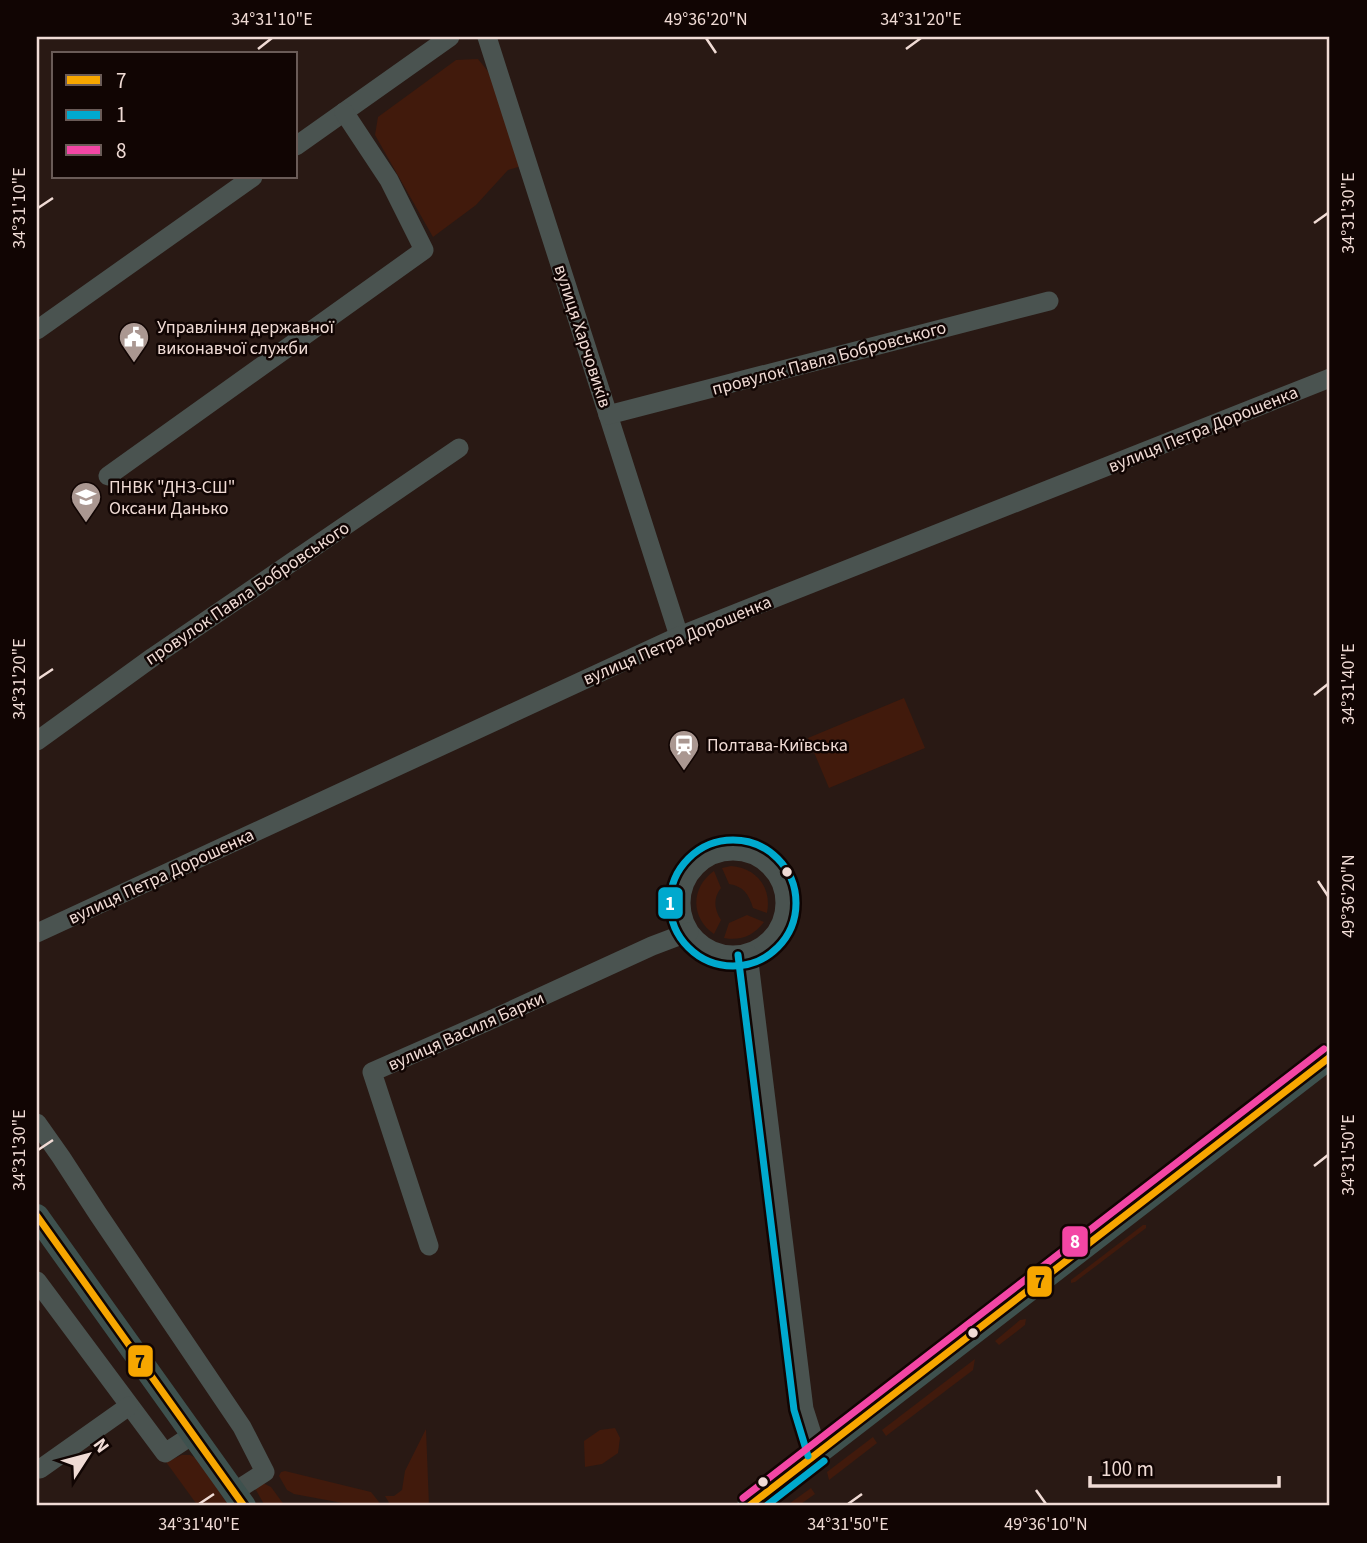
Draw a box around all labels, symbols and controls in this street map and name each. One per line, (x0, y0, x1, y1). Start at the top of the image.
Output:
text: 34°31'10"E (231, 7, 313, 32)
text: 49°36'20"N (664, 7, 748, 32)
text: 34°31'20"E (880, 7, 962, 32)
legend (52, 52, 298, 178)
text: 7 (116, 66, 126, 96)
text: 1 (116, 100, 126, 130)
text: 8 (116, 136, 126, 166)
text: 34°31'10"E (7, 167, 32, 249)
text: 34°31'30"E (1336, 172, 1361, 254)
street label: вулиця Харчовиків (548, 261, 617, 411)
place label: Управління державної виконавчої служби (157, 315, 335, 361)
street label: провулок Павла Бобровського (709, 315, 949, 402)
public building icon: Управління державної виконавчої служби (117, 320, 151, 364)
street label: вулиця Петра Дорошенка (1105, 380, 1302, 479)
place label: ПНВК "ДНЗ-СШ" Оксани Данько (109, 475, 236, 521)
school or university icon: ПНВК "ДНЗ-СШ" Оксани Данько (69, 480, 103, 524)
street label: провулок Павла Бобровського (140, 516, 354, 671)
street label: вулиця Петра Дорошенка (579, 589, 775, 692)
text: 34°31'20"E (7, 638, 32, 720)
text: 34°31'40"E (1336, 643, 1361, 725)
station icon: Полтава-Київська (667, 728, 701, 772)
place label: Полтава-Київська (707, 733, 848, 758)
street label: вулиця Петра Дорошенка (64, 822, 258, 931)
text: 49°36'20"N (1336, 854, 1361, 938)
unlabelled marker (780, 865, 794, 879)
line badge: 1 (657, 886, 684, 920)
text: 1 (665, 891, 675, 918)
street label: вулиця Василя Барки (384, 986, 549, 1077)
text: 34°31'30"E (7, 1109, 32, 1191)
text: 34°31'50"E (1336, 1114, 1361, 1196)
line badge: 8 (1061, 1225, 1089, 1258)
text: 8 (1070, 1229, 1080, 1256)
line badge: 7 (1026, 1265, 1053, 1298)
text: 7 (1035, 1269, 1045, 1296)
unlabelled marker (966, 1326, 980, 1340)
line badge: 7 (127, 1344, 154, 1378)
text: 7 (135, 1349, 145, 1376)
north arrow (52, 1420, 122, 1490)
text: N (86, 1433, 115, 1459)
scale bar (1090, 1445, 1280, 1489)
text: 100 m (1101, 1454, 1154, 1484)
unlabelled marker (756, 1475, 770, 1489)
text: 34°31'40"E (158, 1512, 240, 1537)
text: 34°31'50"E (807, 1512, 889, 1537)
text: 49°36'10"N (1004, 1512, 1088, 1537)

